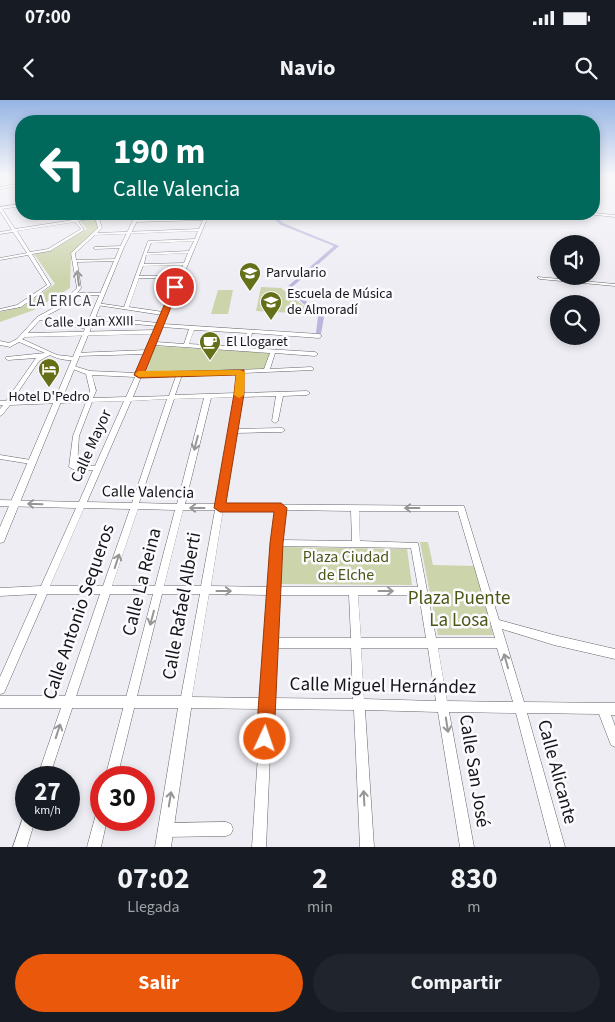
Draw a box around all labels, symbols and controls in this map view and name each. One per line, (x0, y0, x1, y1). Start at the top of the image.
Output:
text: 07:00 (25, 4, 71, 31)
text: Navio (279, 52, 336, 84)
icon: back (15, 54, 43, 82)
icon: search (572, 54, 600, 82)
text: 190 m (113, 127, 205, 177)
icon: left (30, 135, 95, 200)
text: Calle Valencia (113, 173, 240, 205)
map controls (550, 235, 600, 345)
button: sound (550, 235, 600, 285)
school or university icon: Parvulario (238, 261, 262, 292)
place label: Parvulario (266, 263, 326, 283)
pin (154, 266, 196, 308)
one-way arrow (73, 271, 83, 287)
icon: arrive (161, 273, 189, 301)
place label: Escuela de Música de Almoradí (287, 284, 393, 320)
school or university icon: Escuela de Música de Almoradí (259, 290, 283, 321)
district label: LA ERICA (28, 291, 92, 312)
button: search (550, 295, 600, 345)
street label: Calle Juan XXIII (44, 311, 134, 333)
cafe icon: El Llogaret (198, 330, 222, 361)
place label: El Llogaret (226, 332, 288, 352)
hotel icon: Hotel D'Pedro (37, 357, 61, 388)
place label: Hotel D'Pedro (8, 387, 90, 407)
street label: Calle Mayor (65, 406, 117, 486)
one-way arrow (191, 435, 200, 451)
street label: Calle Valencia (102, 480, 194, 504)
one-way arrow (27, 499, 43, 509)
one-way arrow (189, 503, 206, 513)
one-way arrow (404, 503, 420, 513)
street label: Calle Antonio Sequeros (36, 521, 122, 703)
street label: Calle La Reina (116, 525, 168, 639)
street label: Calle Rafael Alberti (156, 530, 208, 682)
park label: Plaza Ciudad de Elche (303, 546, 389, 586)
one-way arrow (112, 553, 122, 569)
park label: Plaza Puente La Losa (408, 585, 510, 634)
one-way arrow (215, 586, 231, 596)
one-way arrow (378, 586, 394, 596)
one-way arrow (147, 609, 156, 625)
one-way arrow (500, 653, 510, 669)
street label: Calle Miguel Hernández (289, 671, 477, 701)
position arrow (238, 712, 290, 764)
street label: Calle San José (452, 713, 496, 829)
one-way arrow (442, 717, 452, 733)
street label: Calle Alicante (530, 717, 584, 827)
one-way arrow (54, 724, 63, 740)
speed limit sign: 30 (90, 766, 155, 831)
text: 27 (34, 774, 61, 810)
one-way arrow (166, 791, 176, 807)
one-way arrow (359, 791, 369, 807)
text: km/h (34, 802, 61, 819)
text: 07:02 (117, 857, 190, 900)
text: 2 (312, 857, 328, 900)
text: 830 (450, 857, 498, 900)
text: Llegada (127, 896, 180, 918)
text: min (307, 896, 333, 918)
text: m (467, 896, 481, 918)
button: Salir (15, 954, 303, 1012)
button: Compartir (313, 954, 600, 1012)

